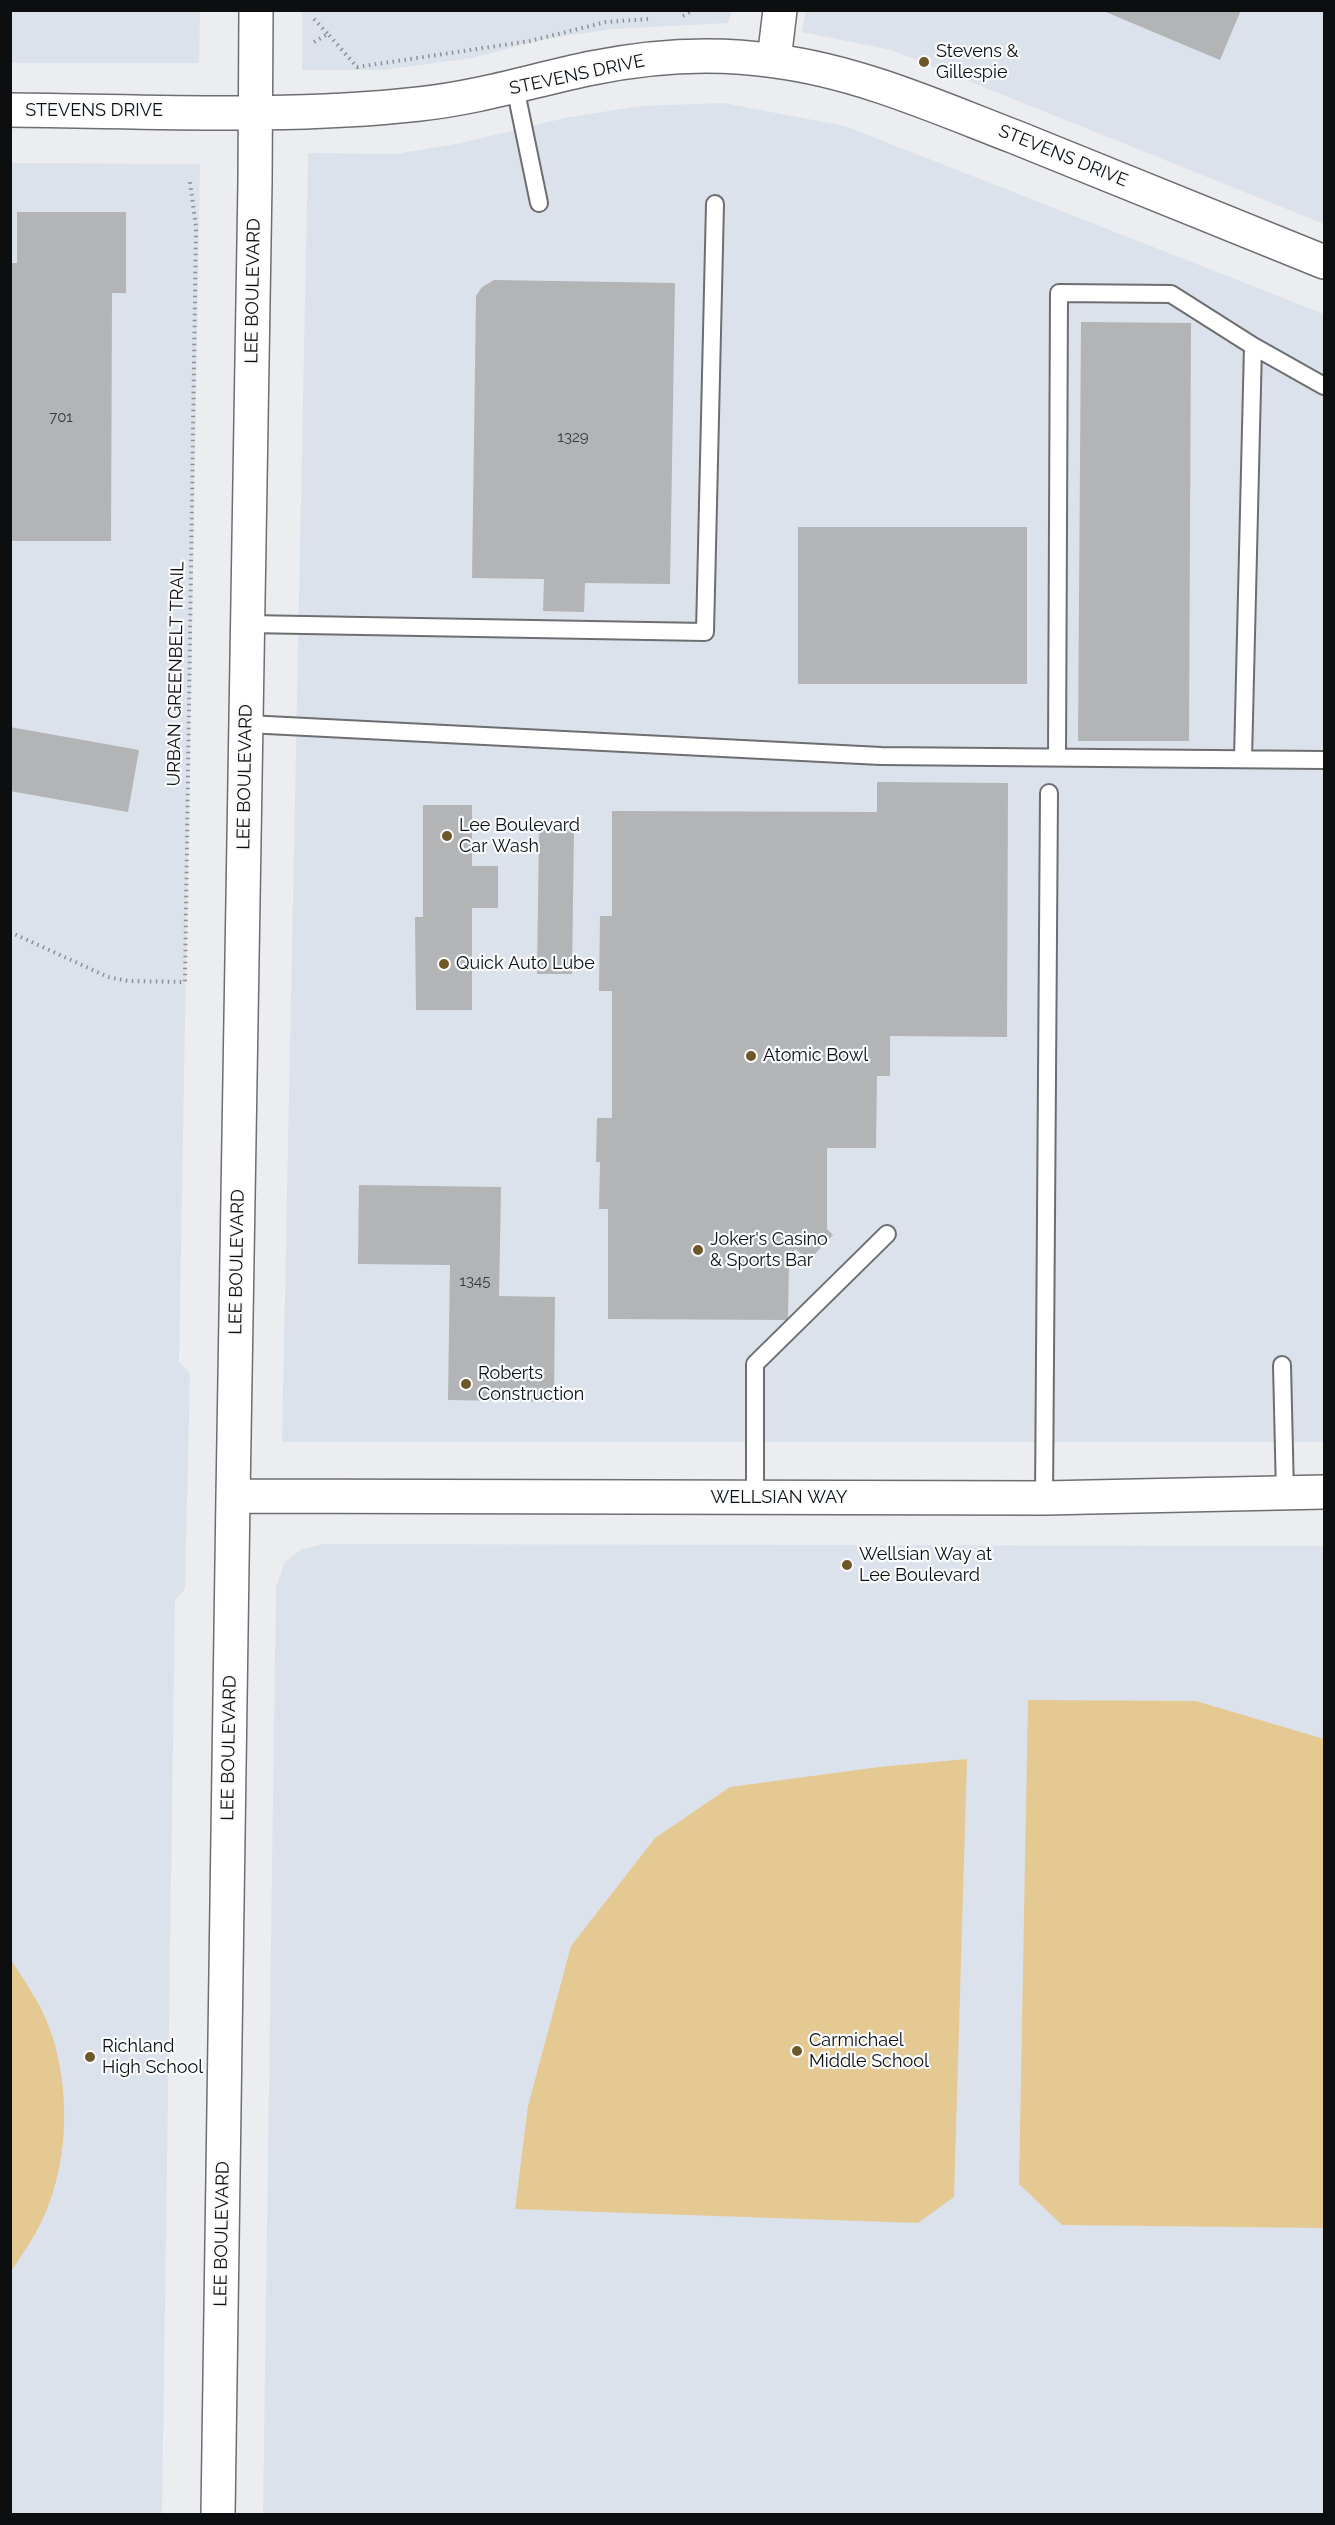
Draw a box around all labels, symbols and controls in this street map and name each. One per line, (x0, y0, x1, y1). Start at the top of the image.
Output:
place label: Stevens & Gillespie (936, 41, 1019, 84)
street label: STEVENS DRIVE (507, 50, 647, 100)
marker: Stevens & Gillespie (917, 55, 931, 69)
street label: STEVENS DRIVE (25, 100, 163, 122)
street label: STEVENS DRIVE (995, 120, 1131, 192)
street label: LEE BOULEVARD (241, 218, 265, 364)
house number: 701 (49, 408, 73, 426)
house number: 1329 (557, 428, 589, 446)
street label: URBAN GREENBELT TRAIL (163, 561, 189, 787)
street label: LEE BOULEVARD (233, 704, 257, 850)
place label: Lee Boulevard Car Wash (459, 815, 580, 858)
marker: Lee Boulevard Car Wash (440, 829, 454, 843)
place label: Quick Auto Lube (456, 953, 595, 975)
marker: Quick Auto Lube (437, 957, 451, 971)
place label: Atomic Bowl (763, 1045, 868, 1067)
marker: Atomic Bowl (744, 1049, 758, 1063)
street label: LEE BOULEVARD (225, 1189, 249, 1335)
place label: Joker's Casino & Sports Bar (710, 1229, 828, 1272)
marker: Joker's Casino & Sports Bar (691, 1243, 705, 1257)
house number: 1345 (460, 1272, 490, 1290)
place label: Roberts Construction (478, 1363, 584, 1406)
marker: Roberts Construction (459, 1377, 473, 1391)
street label: WELLSIAN WAY (710, 1487, 848, 1509)
place label: Wellsian Way at Lee Boulevard (859, 1544, 992, 1586)
marker: Wellsian Way at Lee Boulevard (840, 1558, 854, 1572)
street label: LEE BOULEVARD (217, 1675, 241, 1821)
place label: Carmichael Middle School (809, 2030, 929, 2072)
place label: Richland High School (102, 2036, 203, 2078)
marker: Carmichael Middle School (790, 2044, 804, 2058)
marker: Richland High School (83, 2050, 97, 2064)
street label: LEE BOULEVARD (210, 2161, 234, 2307)

